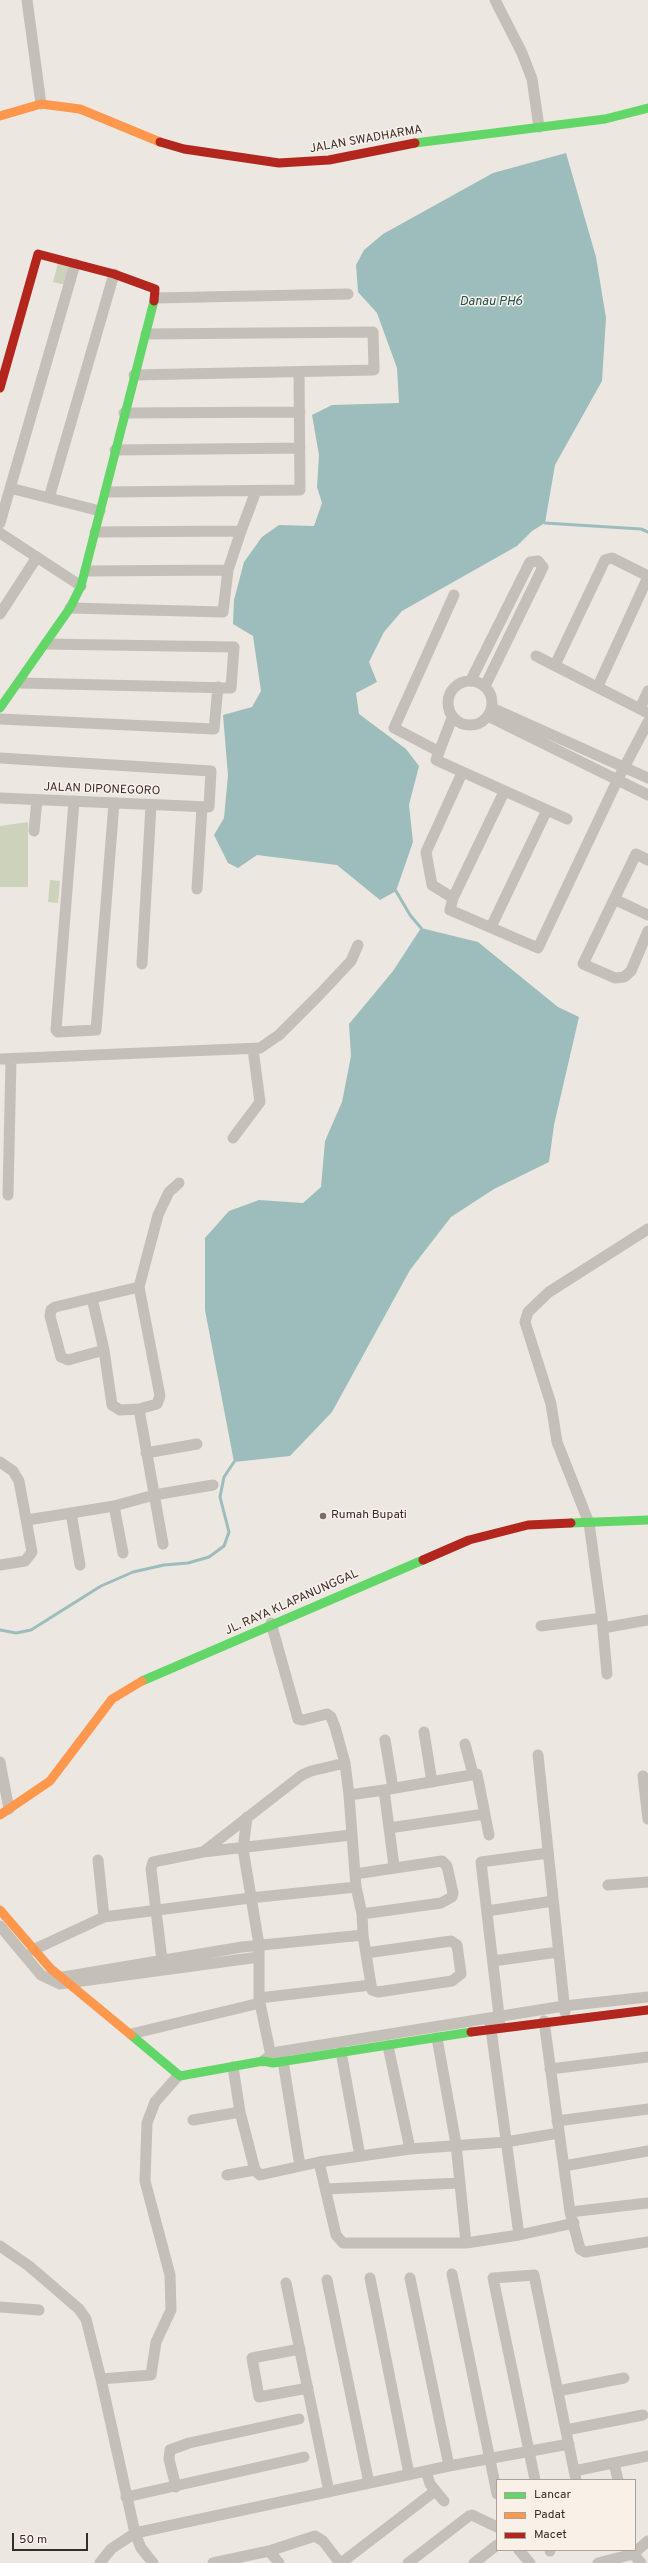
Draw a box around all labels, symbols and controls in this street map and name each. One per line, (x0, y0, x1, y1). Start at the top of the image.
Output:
street label: JALAN SWADHARMA (308, 123, 424, 157)
water label: Danau PH6 (460, 294, 522, 310)
street label: JALAN DIPONEGORO (43, 781, 161, 799)
place label: Rumah Bupati (331, 1509, 407, 1523)
marker: Rumah Bupati (318, 1511, 328, 1521)
street label: JL. RAYA KLAPANUNGGAL (223, 1567, 361, 1639)
legend (496, 2479, 636, 2551)
text: Lancar (534, 2487, 571, 2503)
text: Padat (534, 2507, 565, 2523)
scale bar (14, 2525, 90, 2551)
text: Macet (534, 2527, 567, 2543)
text: 50 m (19, 2532, 47, 2548)

